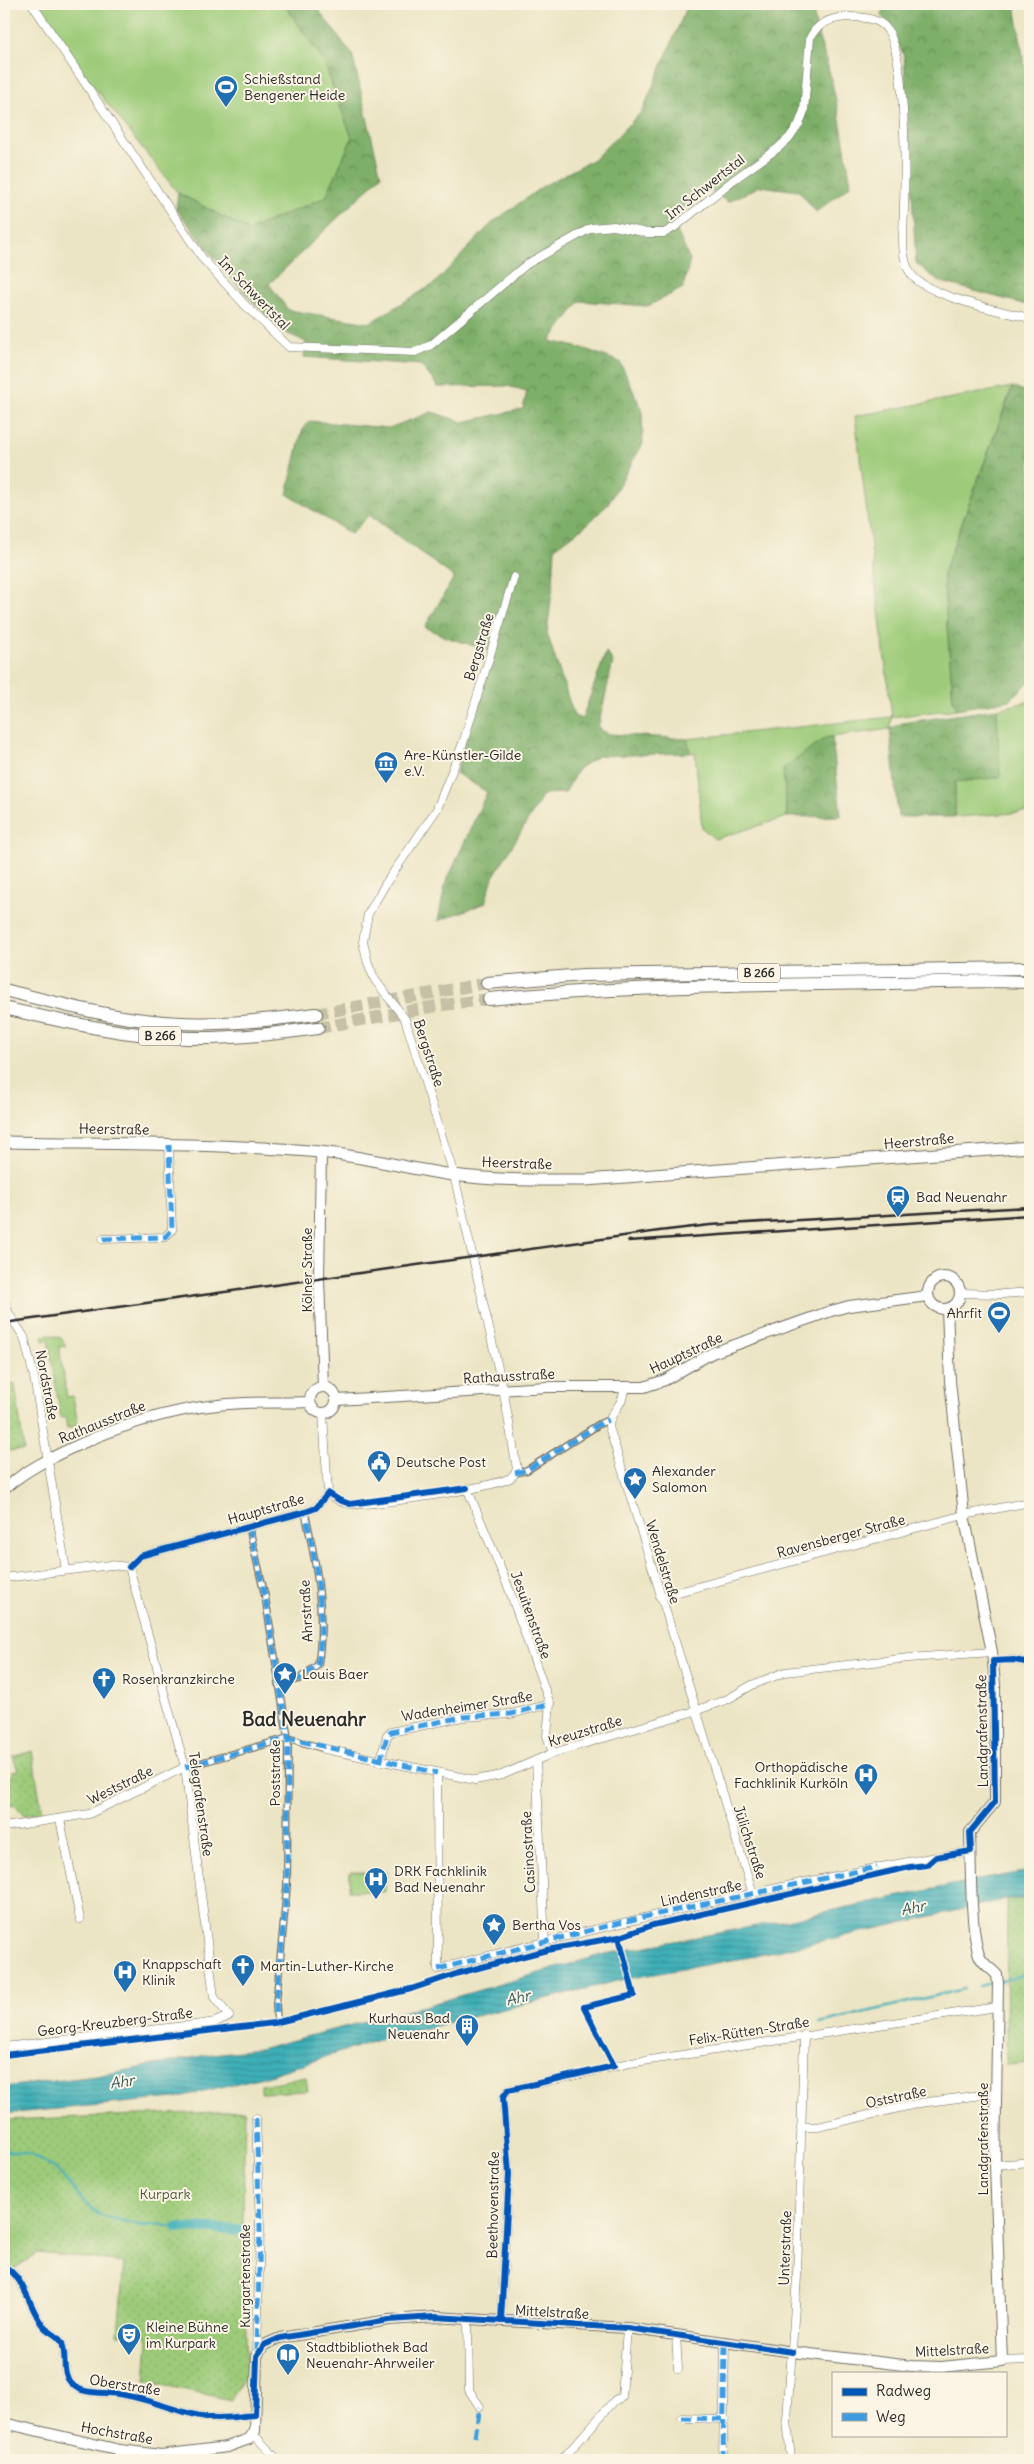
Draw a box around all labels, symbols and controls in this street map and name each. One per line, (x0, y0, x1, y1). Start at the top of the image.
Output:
place label: Schießstand Bengener Heide (244, 70, 345, 104)
sports icon: Schießstand Bengener Heide (213, 74, 239, 108)
street label: Im Schwertstal (662, 150, 748, 224)
street label: Im Schwertstal (214, 252, 294, 334)
street label: Bergstraße (460, 611, 498, 683)
place label: Are-Künstler-Gilde e.V. (404, 746, 521, 780)
museum icon: Are-Künstler-Gilde e.V. (373, 750, 399, 784)
road number: B 266 (738, 964, 780, 982)
street label: Bergstraße (410, 1017, 448, 1089)
road number: B 266 (139, 1026, 181, 1046)
street label: Heerstraße (79, 1119, 149, 1139)
street label: Heerstraße (883, 1129, 955, 1153)
street label: Heerstraße (481, 1153, 553, 1173)
station icon: Bad Neuenahr (885, 1184, 911, 1218)
place label: Bad Neuenahr (916, 1188, 1008, 1206)
street label: Kölner Straße (298, 1227, 316, 1313)
sports icon: Ahrfit (986, 1300, 1012, 1334)
place label: Ahrfit (947, 1304, 982, 1322)
street label: Hauptstraße (647, 1328, 725, 1378)
street label: Nordstraße (31, 1348, 63, 1422)
street label: Rathausstraße (463, 1365, 555, 1387)
street label: Rathausstraße (56, 1396, 148, 1448)
public building icon: Deutsche Post (366, 1449, 392, 1483)
place label: Deutsche Post (396, 1453, 486, 1471)
place label: Alexander Salomon (652, 1462, 716, 1496)
place icon: Alexander Salomon (622, 1466, 648, 1500)
street label: Hauptstraße (226, 1490, 306, 1528)
street label: Ravensberger Straße (775, 1510, 907, 1562)
street label: Wendelstraße (642, 1518, 684, 1606)
street label: Jesuitenstraße (507, 1569, 555, 1661)
street label: Ahrstraße (295, 1579, 317, 1643)
place icon: Louis Baer (272, 1661, 298, 1695)
place label: Louis Baer (302, 1665, 369, 1683)
church icon: Rosenkranzkirche (91, 1666, 117, 1700)
place label: Rosenkranzkirche (122, 1670, 235, 1688)
street label: Landgrafenstraße (972, 1674, 992, 1788)
street label: Wadenheimer Straße (400, 1687, 534, 1725)
district label: Bad Neuenahr (242, 1707, 366, 1731)
street label: Kreuzstraße (546, 1711, 624, 1751)
street label: Poststraße (266, 1740, 284, 1806)
street label: Telegrafenstraße (185, 1750, 217, 1858)
place label: Orthopädische Fachklinik Kurköln (734, 1758, 848, 1792)
street label: Weststraße (84, 1761, 156, 1809)
hospital icon: Orthopädische Fachklinik Kurköln (853, 1762, 879, 1796)
street label: Jülichstraße (730, 1803, 770, 1881)
street label: Casinostraße (517, 1810, 539, 1894)
place label: DRK Fachklinik Bad Neuenahr (394, 1862, 487, 1896)
hospital icon: DRK Fachklinik Bad Neuenahr (363, 1866, 389, 1900)
street label: Lindenstraße (659, 1876, 743, 1910)
water label: Ahr (899, 1895, 929, 1919)
place icon: Bertha Vos (481, 1912, 507, 1946)
place label: Bertha Vos (512, 1916, 581, 1934)
church icon: Martin-Luther-Kirche (230, 1953, 256, 1987)
place label: Knappschaft Klinik (142, 1955, 222, 1989)
place label: Martin-Luther-Kirche (260, 1957, 394, 1975)
hospital icon: Knappschaft Klinik (112, 1959, 138, 1993)
water label: Ahr (504, 1985, 534, 2010)
street label: Georg-Kreuzberg-Straße (36, 2004, 194, 2040)
place label: Kurhaus Bad Neuenahr (368, 2009, 450, 2043)
building icon: Kurhaus Bad Neuenahr (454, 2013, 480, 2047)
street label: Felix-Rütten-Straße (687, 2013, 811, 2049)
water label: Ahr (108, 2070, 137, 2093)
street label: Oststraße (864, 2082, 928, 2112)
street label: Landgrafenstraße (974, 2083, 992, 2195)
street label: Beethovenstraße (483, 2151, 503, 2259)
park label: Kurpark (139, 2185, 191, 2203)
street label: Unterstraße (775, 2210, 795, 2286)
street label: Kurgartenstraße (236, 2224, 254, 2328)
street label: Mittelstraße (514, 2301, 590, 2323)
place label: Kleine Bühne im Kurpark (146, 2318, 229, 2352)
theatre icon: Kleine Bühne im Kurpark (116, 2322, 142, 2356)
place label: Stadtbibliothek Bad Neuenahr-Ahrweiler (306, 2338, 435, 2372)
street label: Mittelstraße (914, 2339, 990, 2361)
library icon: Stadtbibliothek Bad Neuenahr-Ahrweiler (275, 2342, 301, 2376)
street label: Oberstraße (88, 2371, 162, 2399)
legend (832, 2372, 1006, 2436)
text: Radweg (876, 2381, 931, 2400)
text: Weg (876, 2407, 906, 2426)
street label: Hochstraße (80, 2418, 154, 2448)

